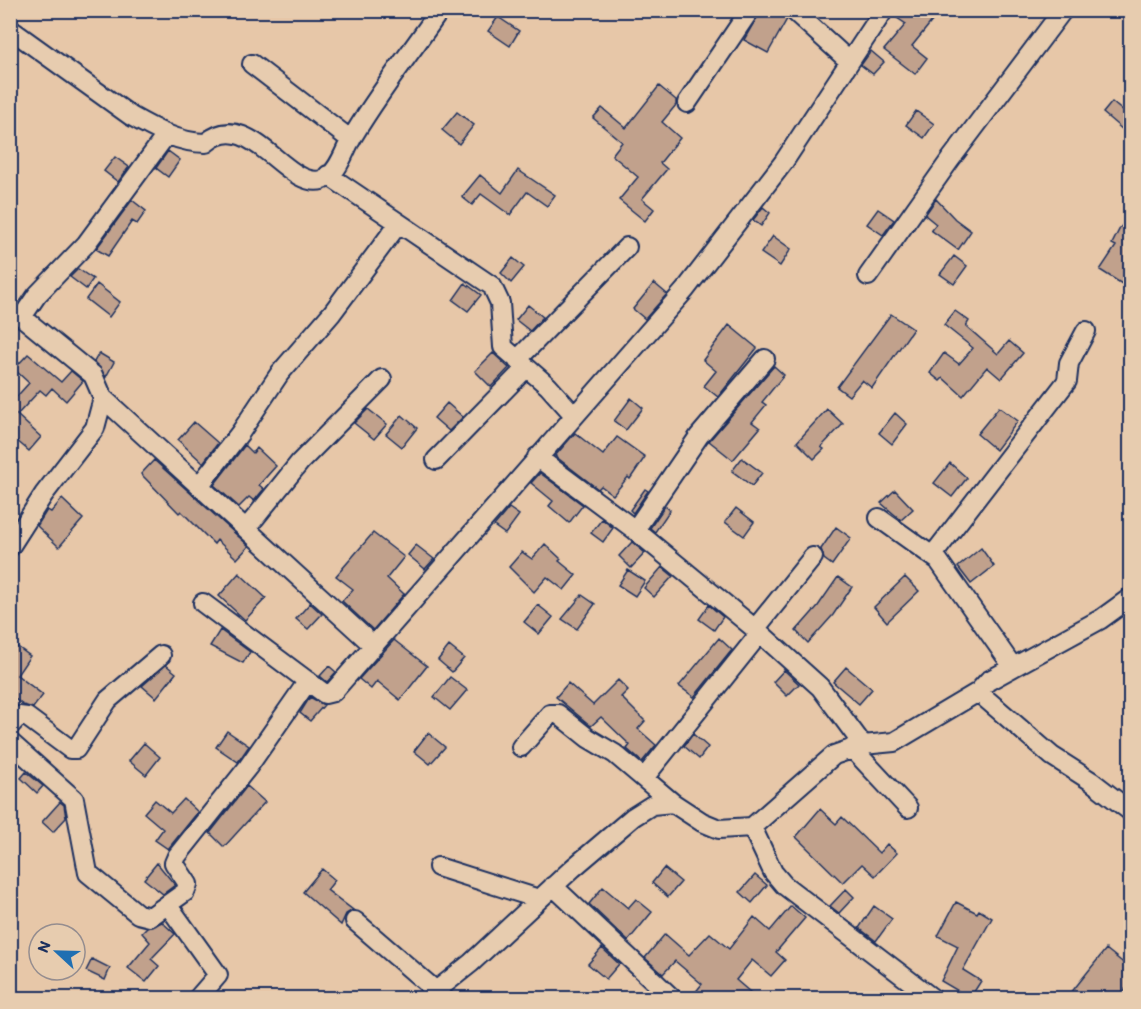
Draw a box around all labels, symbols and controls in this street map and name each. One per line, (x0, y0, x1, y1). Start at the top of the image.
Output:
north arrow (27, 922, 87, 982)
text: N (33, 938, 54, 955)

